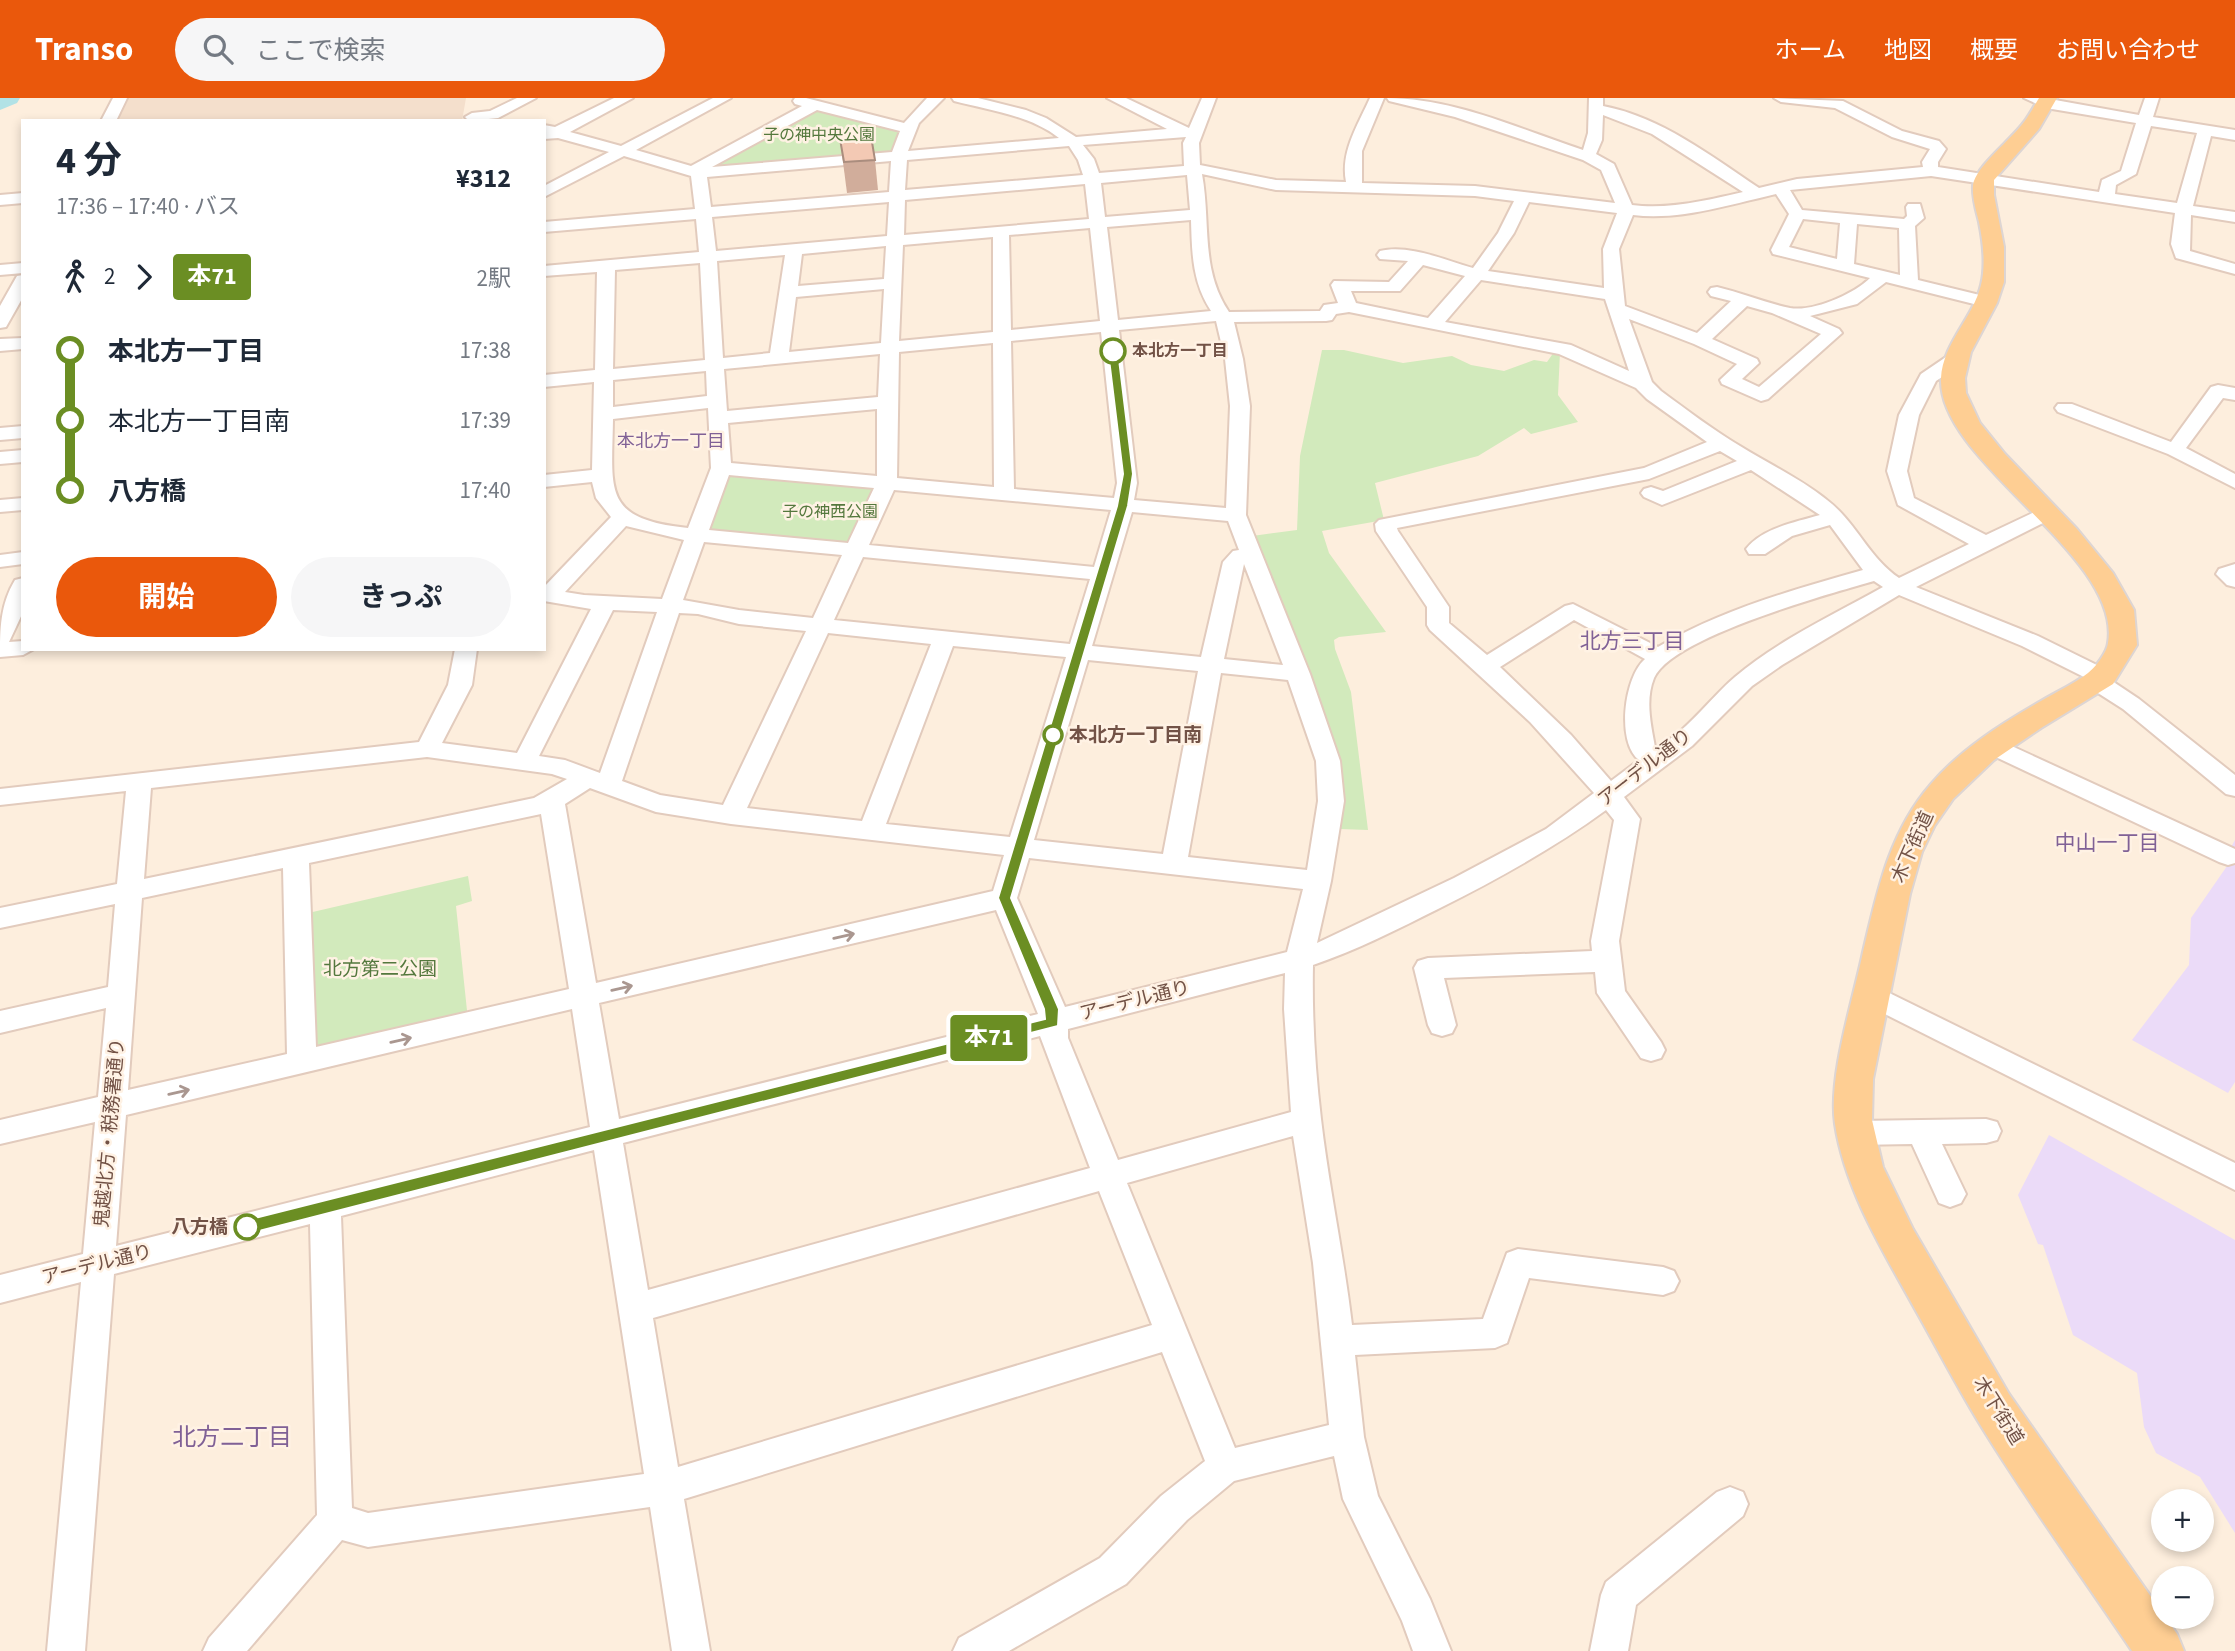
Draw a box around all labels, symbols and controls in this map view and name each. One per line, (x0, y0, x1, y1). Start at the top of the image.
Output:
search box (175, 18, 665, 81)
text: Transo (35, 26, 133, 73)
icon: search (199, 30, 237, 68)
text: ここで検索 (255, 32, 385, 69)
text: ホーム (1775, 33, 1846, 68)
text: 地図 (1884, 33, 1932, 68)
text: 概要 (1970, 33, 2018, 68)
text: お問い合わせ (2056, 33, 2200, 68)
park label: 子の神中央公園 (763, 124, 875, 146)
text: 4 分 (56, 134, 122, 188)
text: ¥312 (456, 160, 511, 197)
text: 17:36 – 17:40 · バス (56, 190, 240, 223)
icon: walk (56, 258, 94, 296)
icon: forward (125, 258, 163, 296)
text: 本71 (187, 259, 237, 294)
text: 2 (104, 260, 115, 293)
text: 2駅 (477, 262, 511, 295)
text: 本北方一丁目 (108, 333, 264, 370)
text: 17:38 (460, 334, 511, 367)
marker: 本北方一丁目 (1100, 338, 1126, 364)
place label: 本北方一丁目 (1132, 340, 1228, 362)
text: 本北方一丁目南 (108, 403, 290, 440)
text: 17:39 (460, 404, 511, 437)
district label: 本北方一丁目 (617, 429, 725, 454)
text: 八方橋 (108, 473, 186, 510)
text: 17:40 (460, 474, 511, 507)
park label: 子の神西公園 (782, 501, 878, 523)
button: 開始 (56, 557, 277, 637)
button: きっぷ (291, 557, 511, 637)
district label: 北方三丁目 (1580, 626, 1685, 656)
place label: 本北方一丁目南 (1069, 722, 1202, 749)
street label: アーデル通り (1592, 723, 1698, 813)
marker: 本北方一丁目南 (1043, 725, 1063, 745)
street label: 木下街道 (1885, 807, 1941, 887)
district label: 中山一丁目 (2055, 828, 2160, 858)
one-way arrow (832, 929, 855, 942)
park label: 北方第二公園 (323, 956, 437, 983)
street label: アーデル通り (1077, 974, 1193, 1028)
one-way arrow (610, 981, 633, 994)
line badge: 本71 (949, 1015, 1029, 1061)
text: 本71 (964, 1020, 1014, 1055)
one-way arrow (389, 1033, 412, 1046)
street label: 鬼越北方・税務署通り (88, 1037, 132, 1229)
one-way arrow (167, 1085, 190, 1098)
place label: 八方橋 (171, 1214, 228, 1241)
marker: 八方橋 (234, 1214, 260, 1240)
street label: アーデル通り (39, 1238, 155, 1292)
street label: 木下街道 (1966, 1372, 2030, 1450)
district label: 北方二丁目 (172, 1420, 292, 1455)
map controls (2151, 1489, 2214, 1629)
button: + (2151, 1489, 2214, 1552)
button: − (2151, 1566, 2214, 1629)

